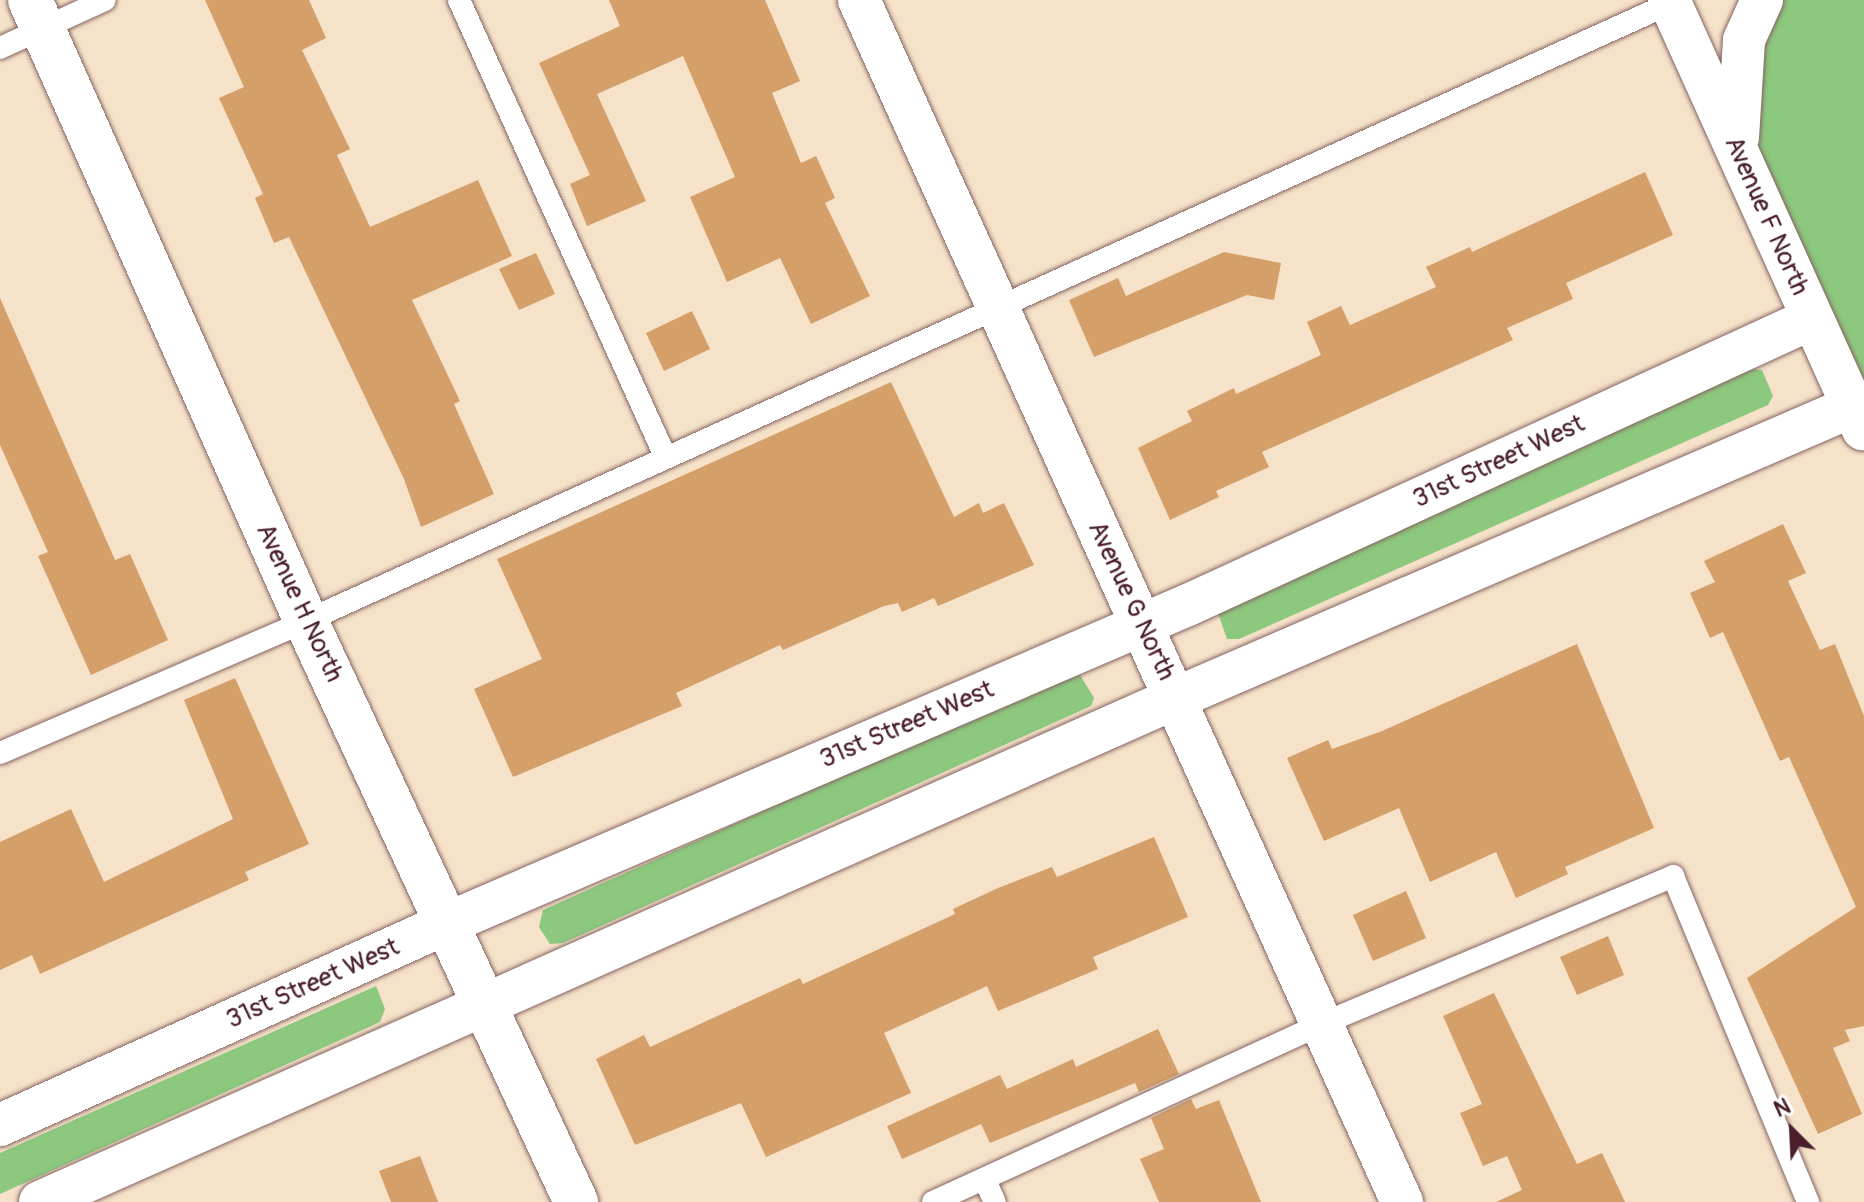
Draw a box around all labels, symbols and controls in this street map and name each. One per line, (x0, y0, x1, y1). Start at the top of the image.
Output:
street label: Avenue F North (1717, 132, 1815, 300)
street label: 31st Street West (1408, 409, 1590, 515)
street label: Avenue G North (1081, 516, 1181, 686)
street label: Avenue H North (249, 519, 349, 687)
street label: 31st Street West (815, 674, 999, 776)
street label: 31st Street West (222, 932, 404, 1036)
north arrow (1752, 1090, 1832, 1170)
text: N (1770, 1092, 1795, 1124)

